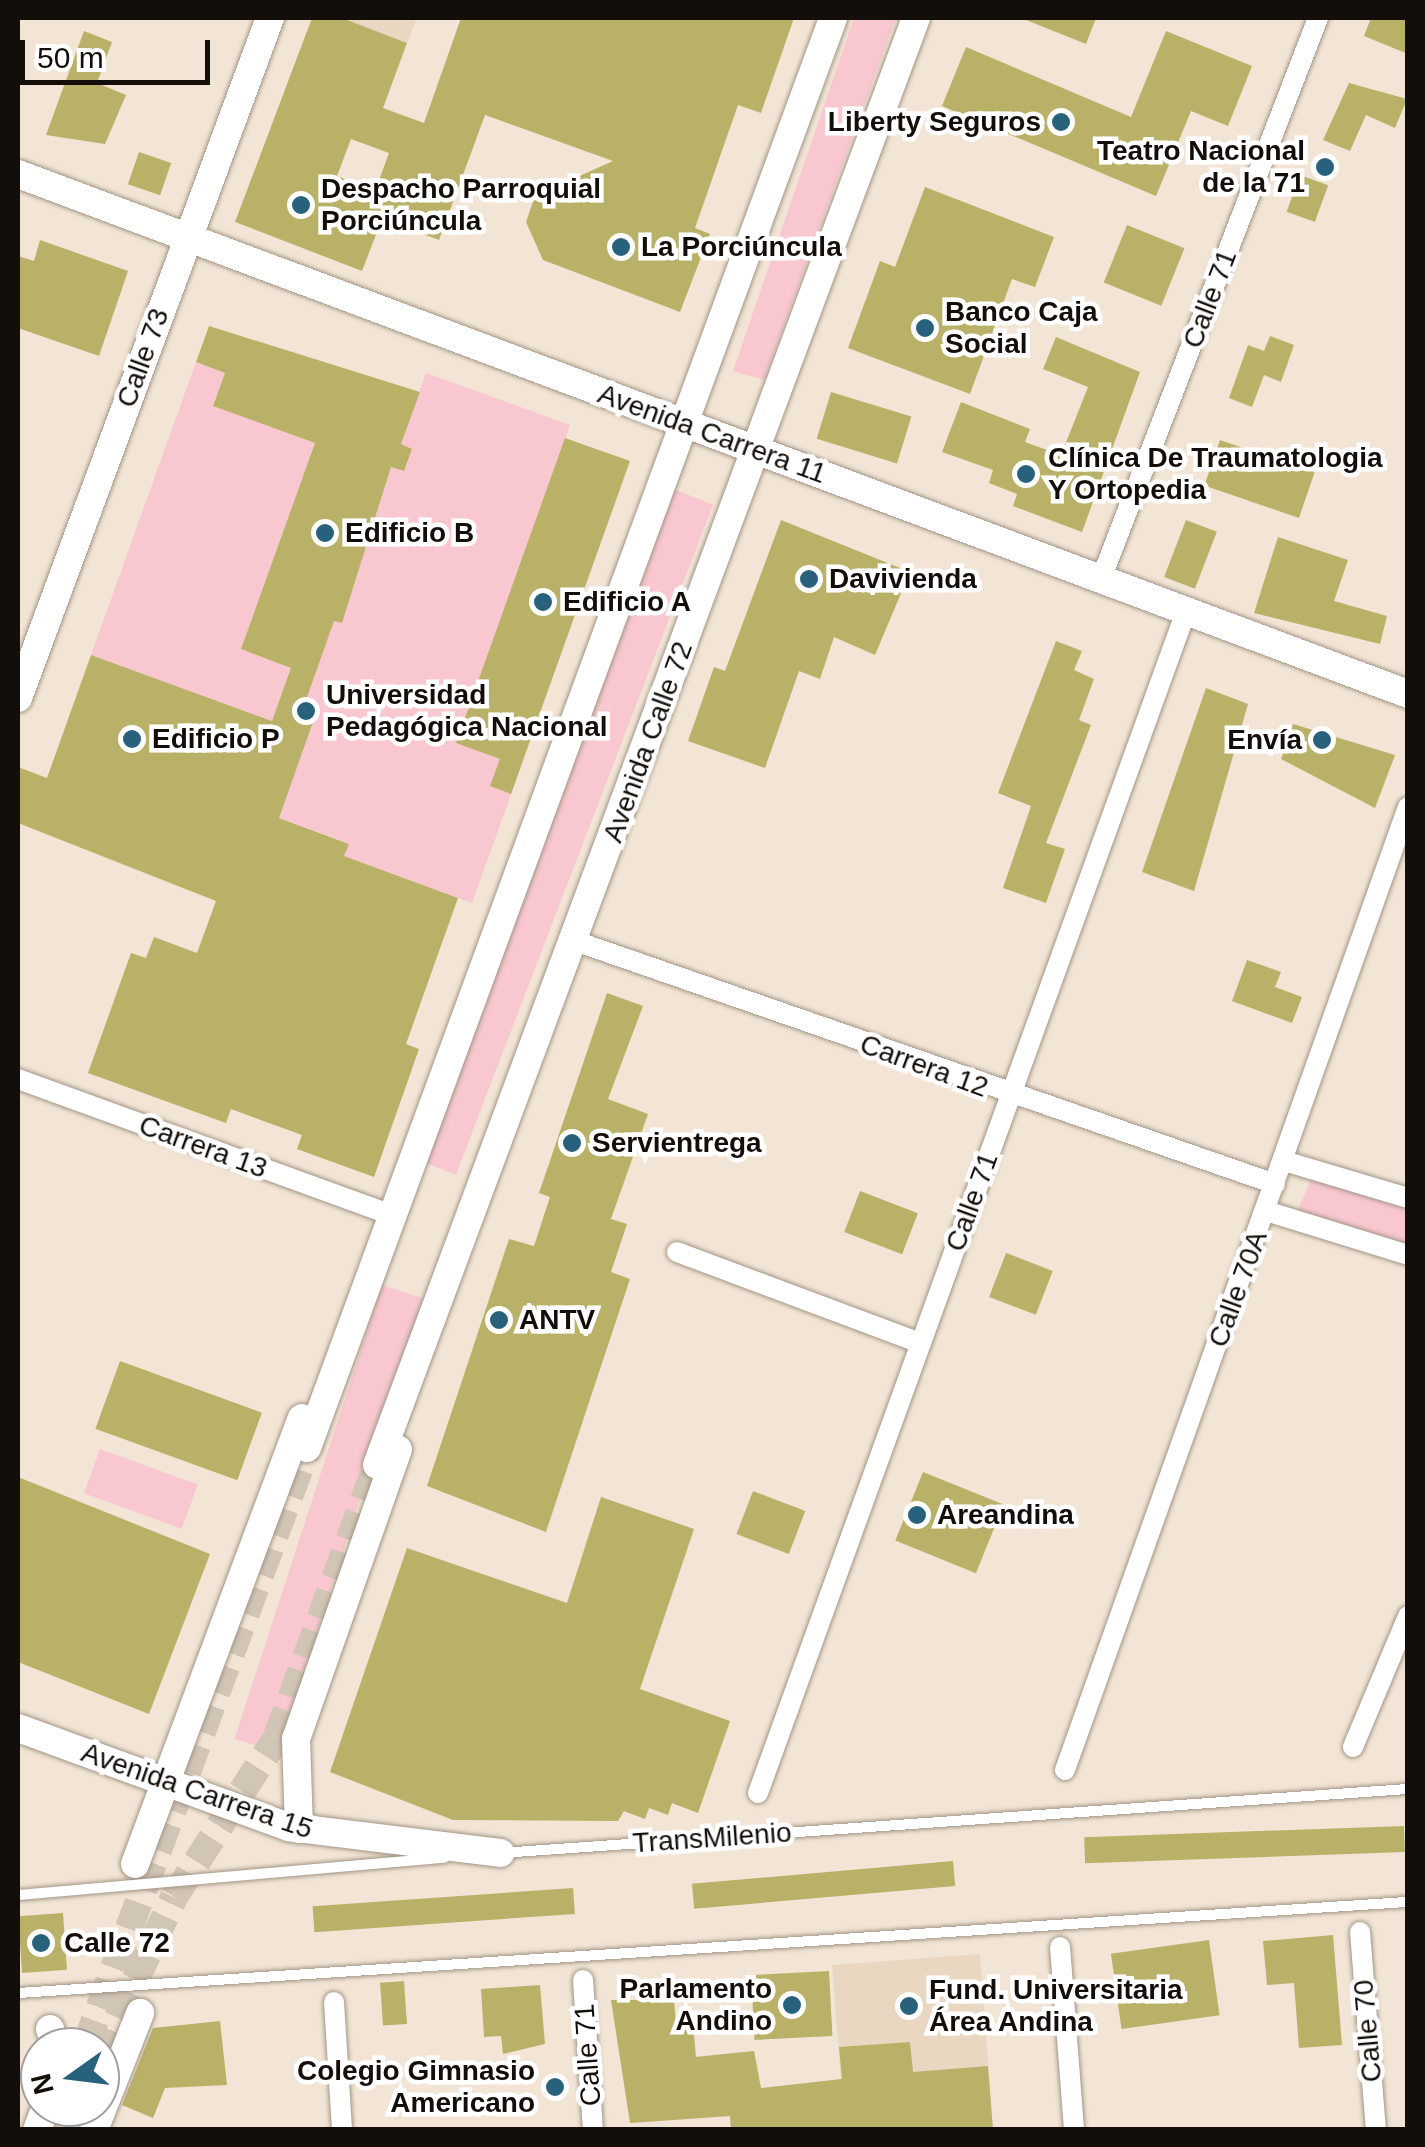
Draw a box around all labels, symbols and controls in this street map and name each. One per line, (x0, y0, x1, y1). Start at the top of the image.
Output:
scale bar (25, 20, 215, 82)
text: 50 m (37, 41, 104, 74)
place label: Liberty Seguros (828, 105, 1041, 139)
marker: Liberty Seguros (1050, 111, 1072, 133)
place label: Teatro Nacional de la 71 (1097, 134, 1305, 200)
marker: Teatro Nacional de la 71 (1314, 156, 1336, 178)
place label: Despacho Parroquial Porciúncula (321, 172, 601, 238)
marker: Despacho Parroquial Porciúncula (290, 194, 312, 216)
place label: La Porciúncula (641, 230, 842, 264)
marker: La Porciúncula (610, 236, 632, 258)
street label: Calle 71 (1176, 245, 1244, 353)
place label: Banco Caja Social (945, 295, 1097, 361)
street label: Calle 73 (110, 304, 176, 412)
marker: Banco Caja Social (914, 317, 936, 339)
street label: Avenida Carrera 11 (593, 377, 831, 491)
place label: Clínica De Traumatologia Y Ortopedia (1048, 441, 1383, 507)
marker: Clínica De Traumatologia Y Ortopedia (1013, 461, 1039, 487)
place label: Edificio B (345, 516, 474, 550)
marker: Edificio B (314, 522, 336, 544)
place label: Davivienda (829, 562, 977, 596)
marker: Davivienda (798, 568, 820, 590)
place label: Edificio A (563, 585, 692, 619)
marker: Edificio A (532, 591, 554, 613)
street label: Avenida Calle 72 (596, 637, 700, 847)
place label: Universidad Pedagógica Nacional (326, 678, 608, 744)
marker: Universidad Pedagógica Nacional (295, 700, 317, 722)
place label: Edificio P (152, 722, 280, 756)
place label: Envía (1227, 723, 1302, 757)
marker: Edificio P (121, 728, 143, 750)
marker: Envía (1311, 729, 1333, 751)
street label: Carrera 12 (855, 1027, 993, 1105)
street label: Carrera 13 (134, 1108, 272, 1186)
place label: Servientrega (592, 1126, 762, 1160)
marker: Servientrega (561, 1132, 583, 1154)
street label: Calle 71 (939, 1148, 1005, 1256)
street label: Calle 70A (1201, 1226, 1275, 1352)
place label: ANTV (519, 1303, 595, 1337)
marker: ANTV (488, 1309, 510, 1331)
place label: Areandina (937, 1498, 1074, 1532)
marker: Areandina (906, 1504, 928, 1526)
street label: Avenida Carrera 15 (77, 1736, 317, 1846)
street label: TransMilenio (631, 1816, 793, 1860)
place label: Calle 72 (64, 1926, 170, 1960)
marker: Calle 72 (28, 1930, 54, 1956)
place label: Parlamento Andino (620, 1972, 772, 2038)
place label: Fund. Universitaria Área Andina (929, 1973, 1183, 2039)
street label: Calle 70 (1347, 1978, 1389, 2084)
marker: Parlamento Andino (781, 1994, 803, 2016)
marker: Fund. Universitaria Área Andina (898, 1995, 920, 2017)
street label: Calle 71 (568, 2003, 608, 2107)
north arrow (20, 2027, 120, 2127)
place label: Colegio Gimnasio Americano (297, 2054, 535, 2120)
text: N (25, 2070, 60, 2097)
marker: Colegio Gimnasio Americano (544, 2076, 566, 2098)

